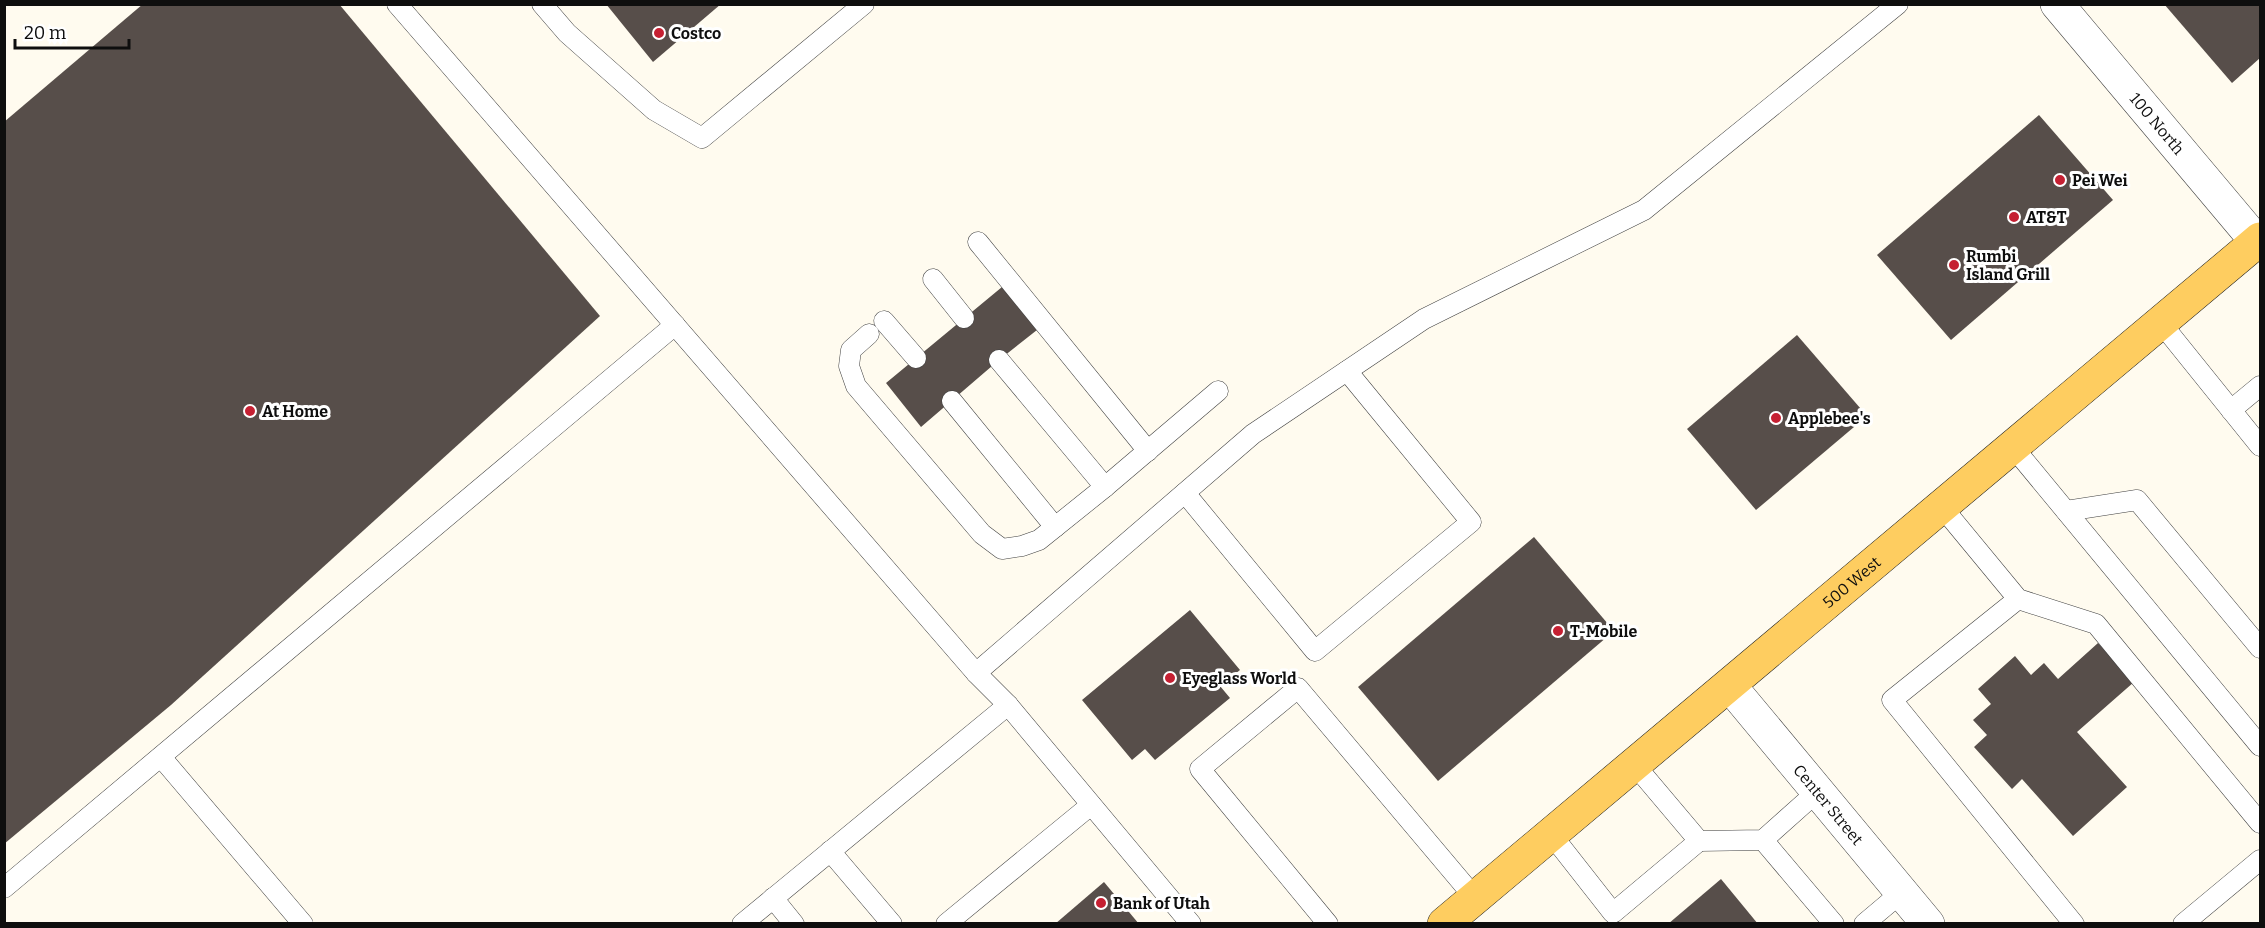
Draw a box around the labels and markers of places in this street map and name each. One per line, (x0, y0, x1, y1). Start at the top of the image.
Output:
place label: Costco (671, 24, 721, 43)
marker: Costco (652, 26, 666, 40)
place label: Pei Wei (2072, 171, 2128, 190)
marker: Pei Wei (2053, 173, 2067, 187)
place label: AT&T (2026, 208, 2067, 227)
marker: AT&T (2007, 210, 2021, 224)
place label: Rumbi Island Grill (1966, 247, 2050, 284)
marker: Rumbi Island Grill (1947, 258, 1961, 272)
place label: At Home (262, 402, 328, 421)
marker: At Home (243, 404, 257, 418)
place label: Applebee's (1788, 409, 1871, 428)
marker: Applebee's (1769, 411, 1783, 425)
place label: T-Mobile (1570, 622, 1637, 641)
marker: T-Mobile (1551, 624, 1565, 638)
place label: Eyeglass World (1182, 669, 1297, 688)
marker: Eyeglass World (1163, 671, 1177, 685)
place label: Bank of Utah (1113, 894, 1210, 913)
marker: Bank of Utah (1094, 896, 1108, 910)

